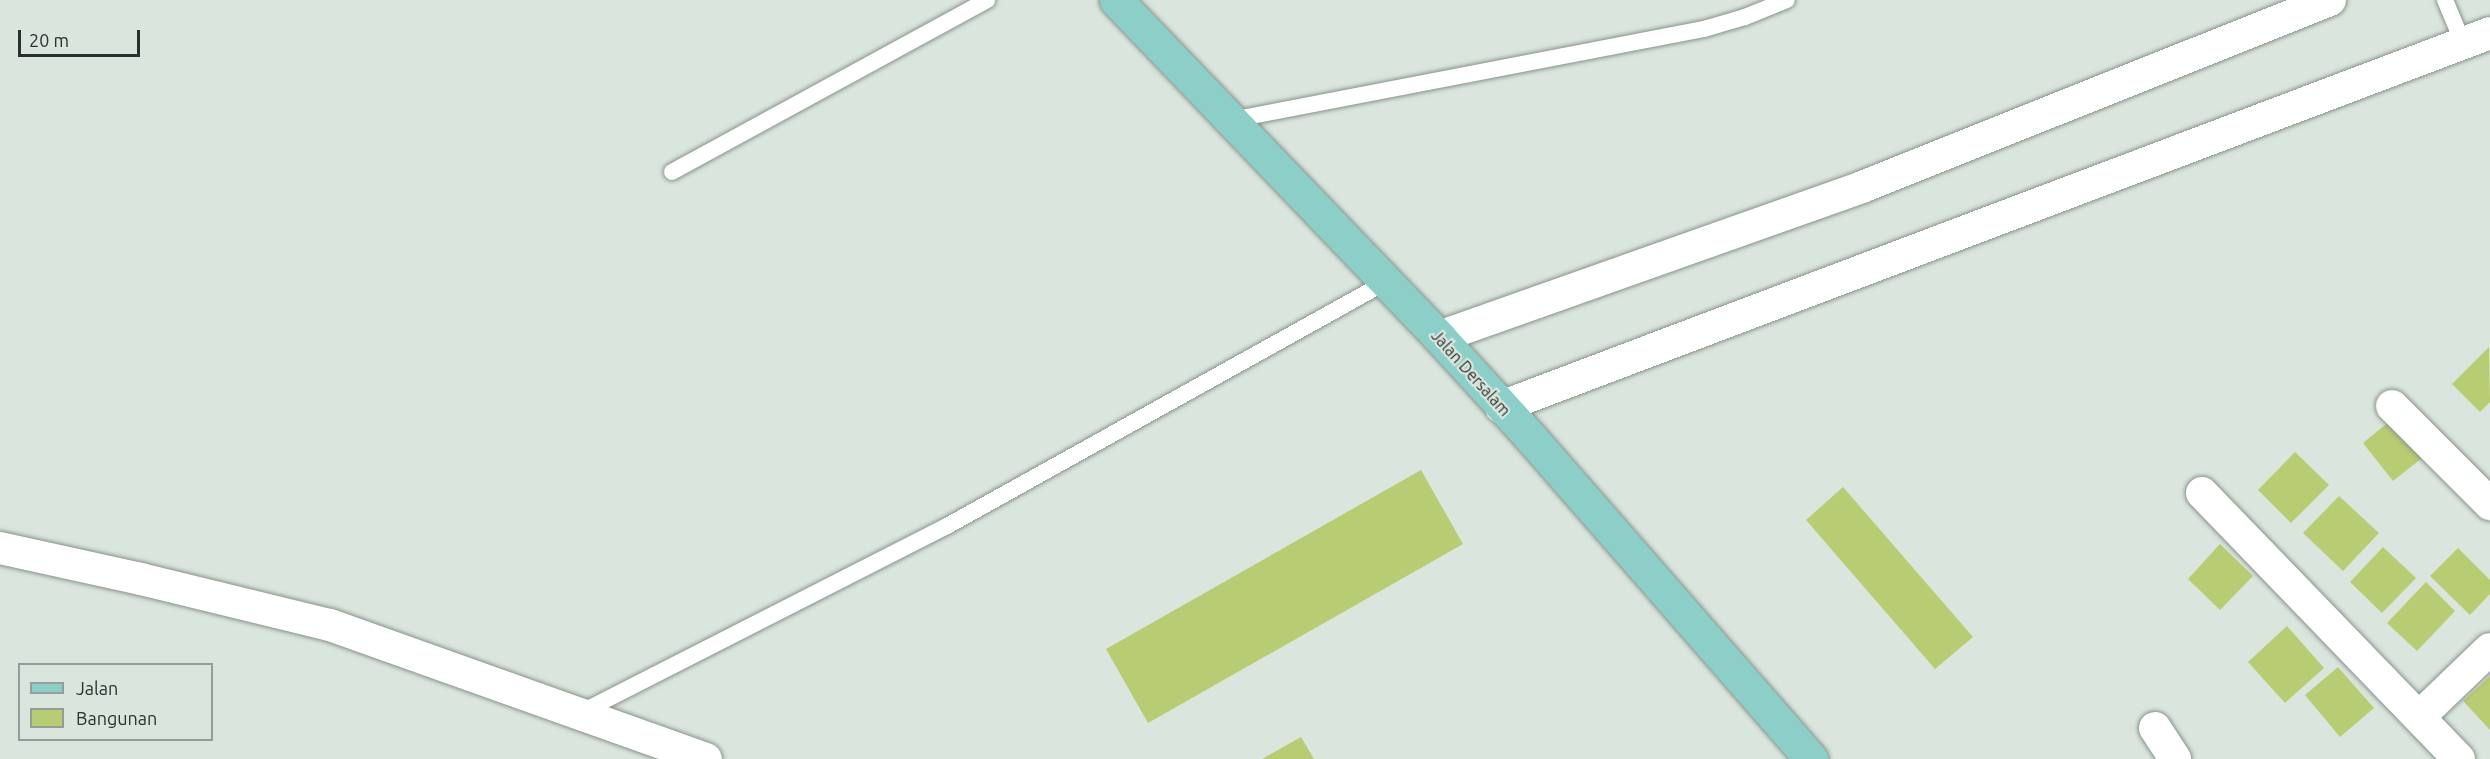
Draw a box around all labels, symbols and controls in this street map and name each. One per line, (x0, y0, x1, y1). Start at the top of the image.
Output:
scale bar (21, 18, 142, 56)
text: 20 m (29, 30, 69, 50)
street label: Jalan Dersalam (1427, 326, 1515, 420)
legend (18, 663, 213, 741)
text: Jalan (76, 678, 118, 698)
text: Bangunan (76, 708, 157, 728)

